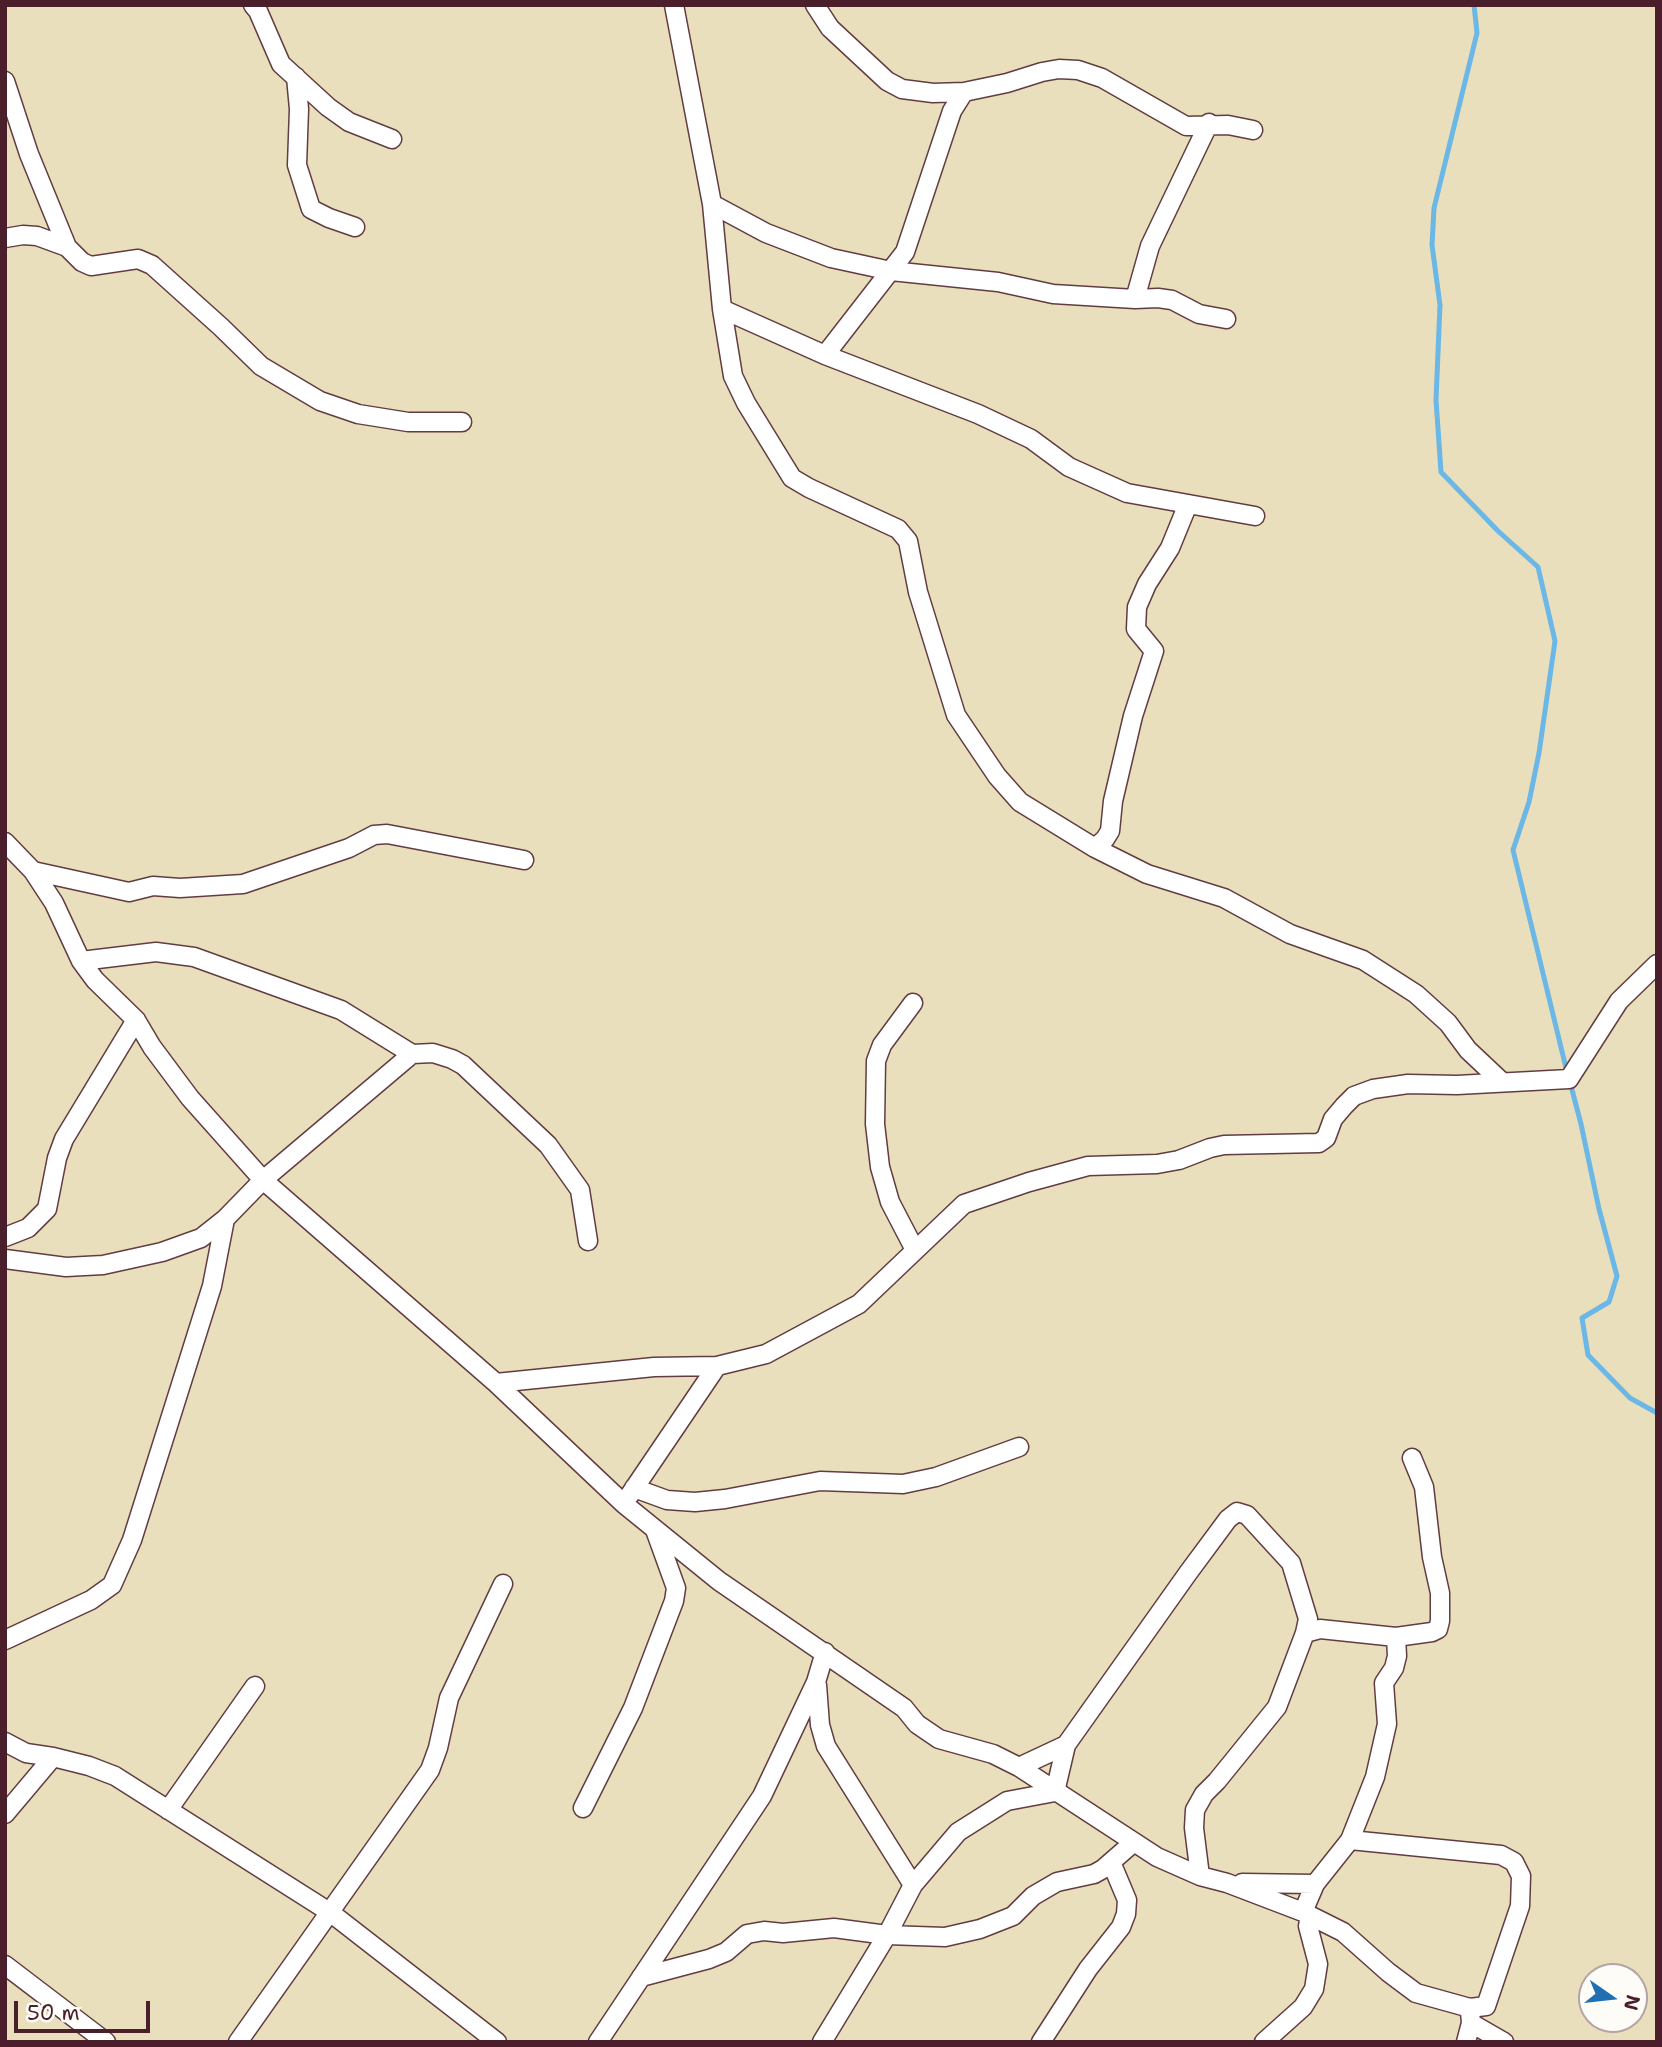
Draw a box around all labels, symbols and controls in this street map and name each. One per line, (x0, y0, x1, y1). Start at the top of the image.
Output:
north arrow (1578, 1963, 1648, 2033)
scale bar (18, 1988, 154, 2032)
text: N (1618, 1992, 1646, 2013)
text: 50 m (27, 1999, 80, 2027)

